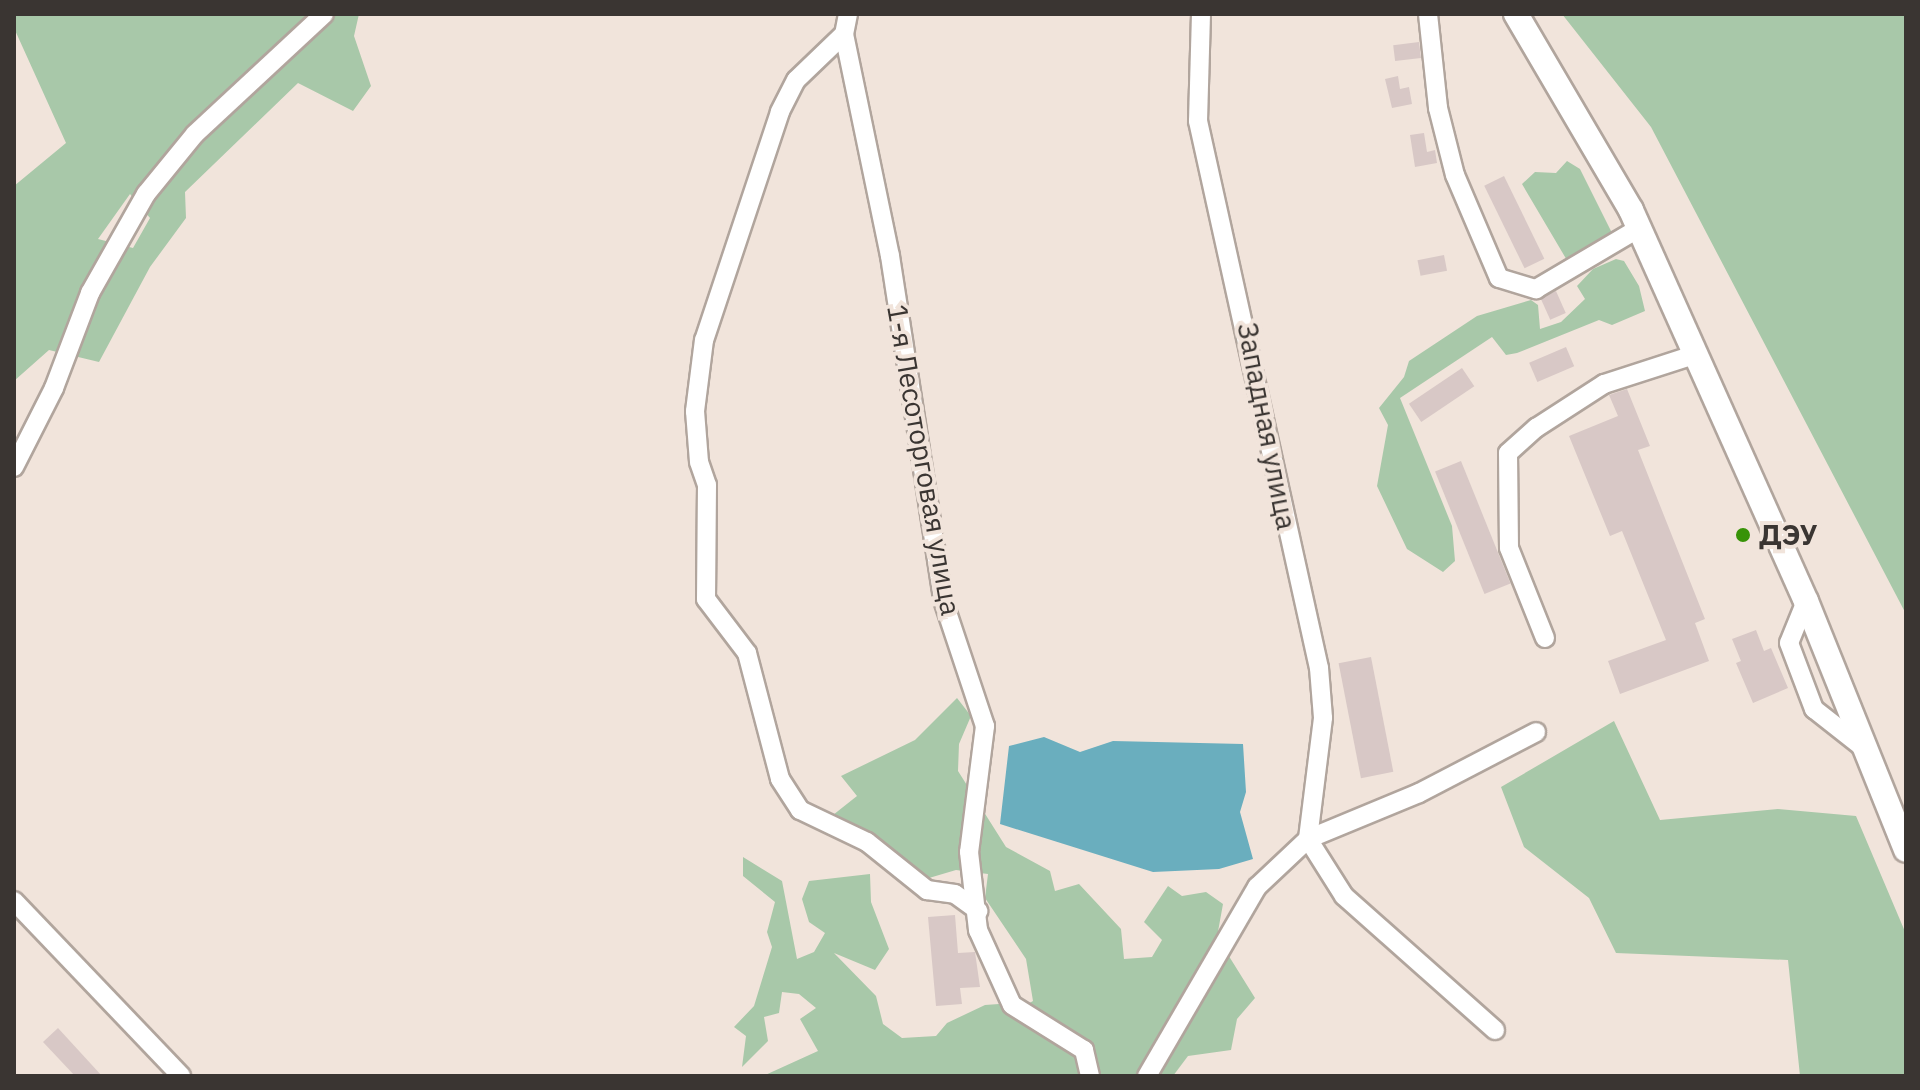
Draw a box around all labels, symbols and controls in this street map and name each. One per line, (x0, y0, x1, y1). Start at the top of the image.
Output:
street label: 1-я Лесоторговая улица (880, 302, 968, 618)
street label: Западная улица (1230, 319, 1304, 533)
place label: ДЭУ (1759, 518, 1817, 552)
marker: ДЭУ (1734, 526, 1752, 544)

